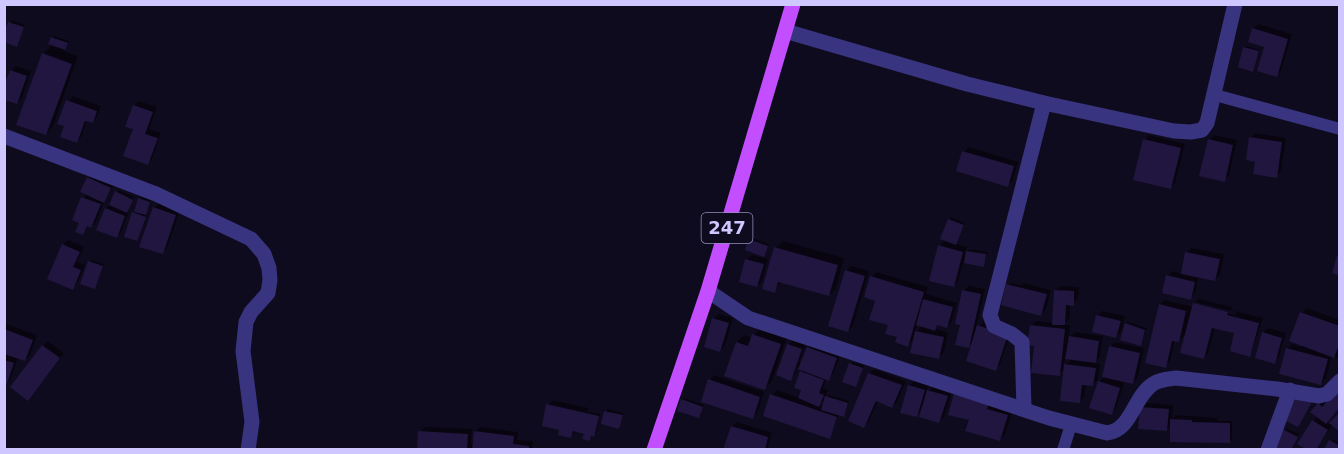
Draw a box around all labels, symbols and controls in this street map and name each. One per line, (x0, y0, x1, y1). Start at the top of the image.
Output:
road number: 247 (702, 213, 752, 243)

